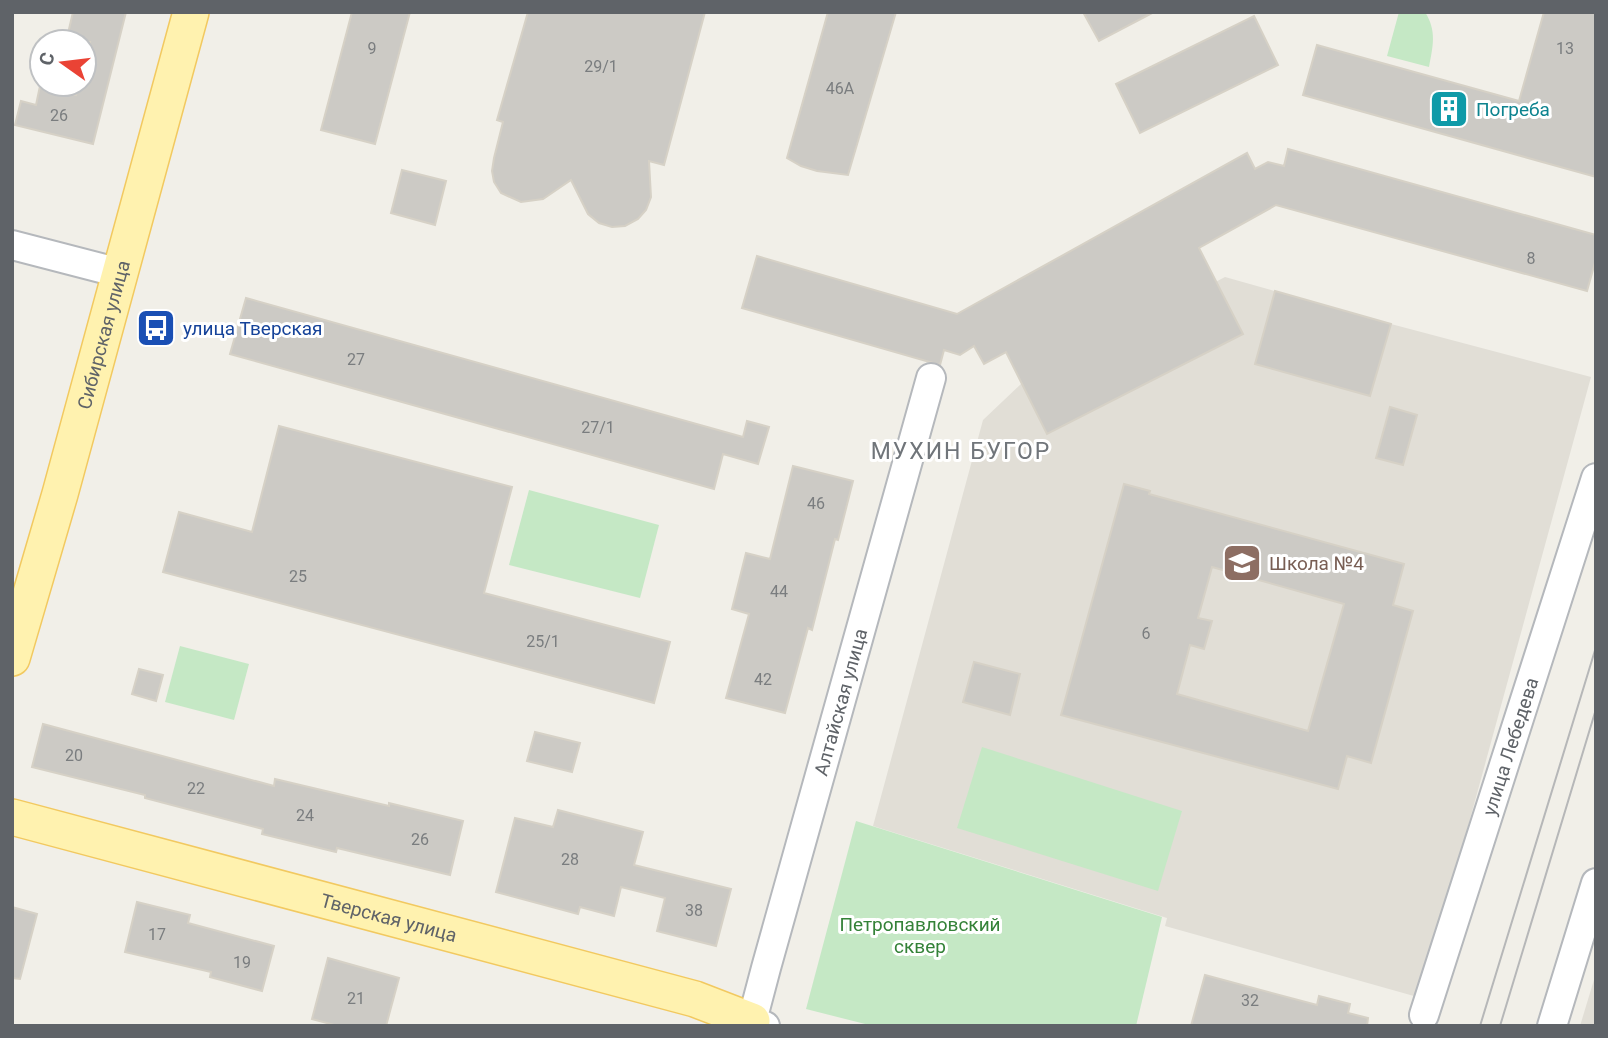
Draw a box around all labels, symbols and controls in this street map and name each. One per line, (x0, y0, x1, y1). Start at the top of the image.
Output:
north arrow (28, 28, 98, 98)
house number: 9 (368, 39, 377, 58)
house number: 13 (1556, 39, 1574, 58)
text: С (34, 50, 60, 68)
house number: 29/1 (584, 57, 618, 76)
house number: 46А (826, 79, 855, 98)
building icon: Погреба (1428, 88, 1470, 130)
place label: Погреба (1476, 98, 1550, 121)
house number: 26 (50, 106, 68, 125)
house number: 8 (1527, 249, 1536, 268)
street label: Сибирская улица (73, 258, 135, 412)
bus stop icon: улица Тверская (135, 307, 177, 349)
place label: улица Тверская (183, 317, 323, 340)
house number: 27 (347, 350, 365, 369)
house number: 27/1 (581, 418, 615, 437)
district label: МУХИН БУГОР (871, 438, 1051, 465)
house number: 46 (807, 494, 825, 513)
school or university icon: Школа №4 (1221, 542, 1263, 584)
place label: Школа №4 (1269, 552, 1364, 575)
house number: 25 (289, 567, 307, 586)
house number: 44 (770, 582, 788, 601)
house number: 6 (1142, 624, 1151, 643)
street label: Алтайская улица (809, 626, 872, 778)
house number: 25/1 (526, 632, 560, 651)
house number: 42 (754, 670, 772, 689)
street label: улица Лебедева (1478, 675, 1543, 819)
house number: 20 (65, 746, 83, 765)
house number: 22 (187, 779, 205, 798)
house number: 24 (296, 806, 314, 825)
house number: 26 (411, 830, 429, 849)
house number: 28 (561, 850, 579, 869)
street label: Тверская улица (318, 889, 459, 947)
house number: 38 (685, 901, 703, 920)
park label: Петропавловский сквер (839, 913, 1001, 958)
house number: 17 (148, 925, 166, 944)
house number: 19 (233, 953, 251, 972)
house number: 21 (347, 989, 365, 1008)
house number: 32 (1241, 991, 1259, 1010)

